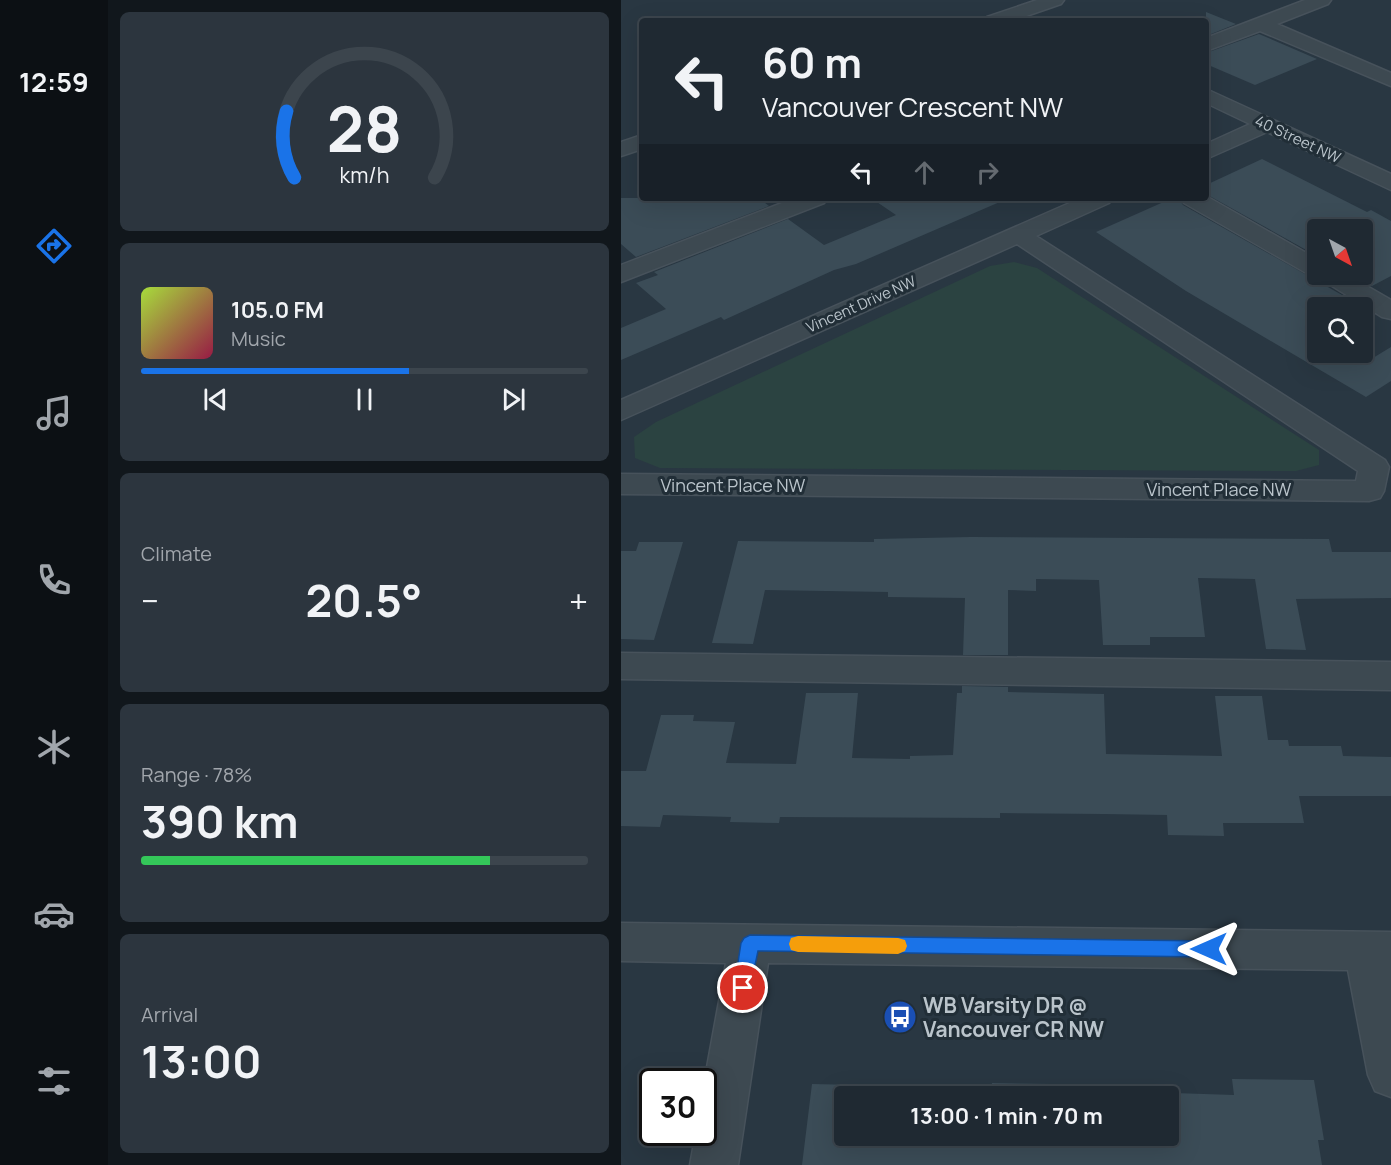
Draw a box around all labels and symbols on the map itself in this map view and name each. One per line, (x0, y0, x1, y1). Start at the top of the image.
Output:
street label: 40 Street NW (1252, 110, 1344, 168)
north arrow (1307, 219, 1373, 285)
street label: Vincent Drive NW (803, 270, 919, 338)
street label: Vincent Place NW (661, 473, 806, 497)
street label: Vincent Place NW (1147, 477, 1292, 501)
position arrow (1177, 917, 1241, 981)
pin (717, 962, 768, 1013)
place label: WB Varsity DR @ Vancouver CR NW (923, 991, 1105, 1043)
bus stop icon: WB Varsity DR @ Vancouver CR NW (882, 999, 918, 1035)
speed limit sign: 30 (639, 1068, 717, 1146)

